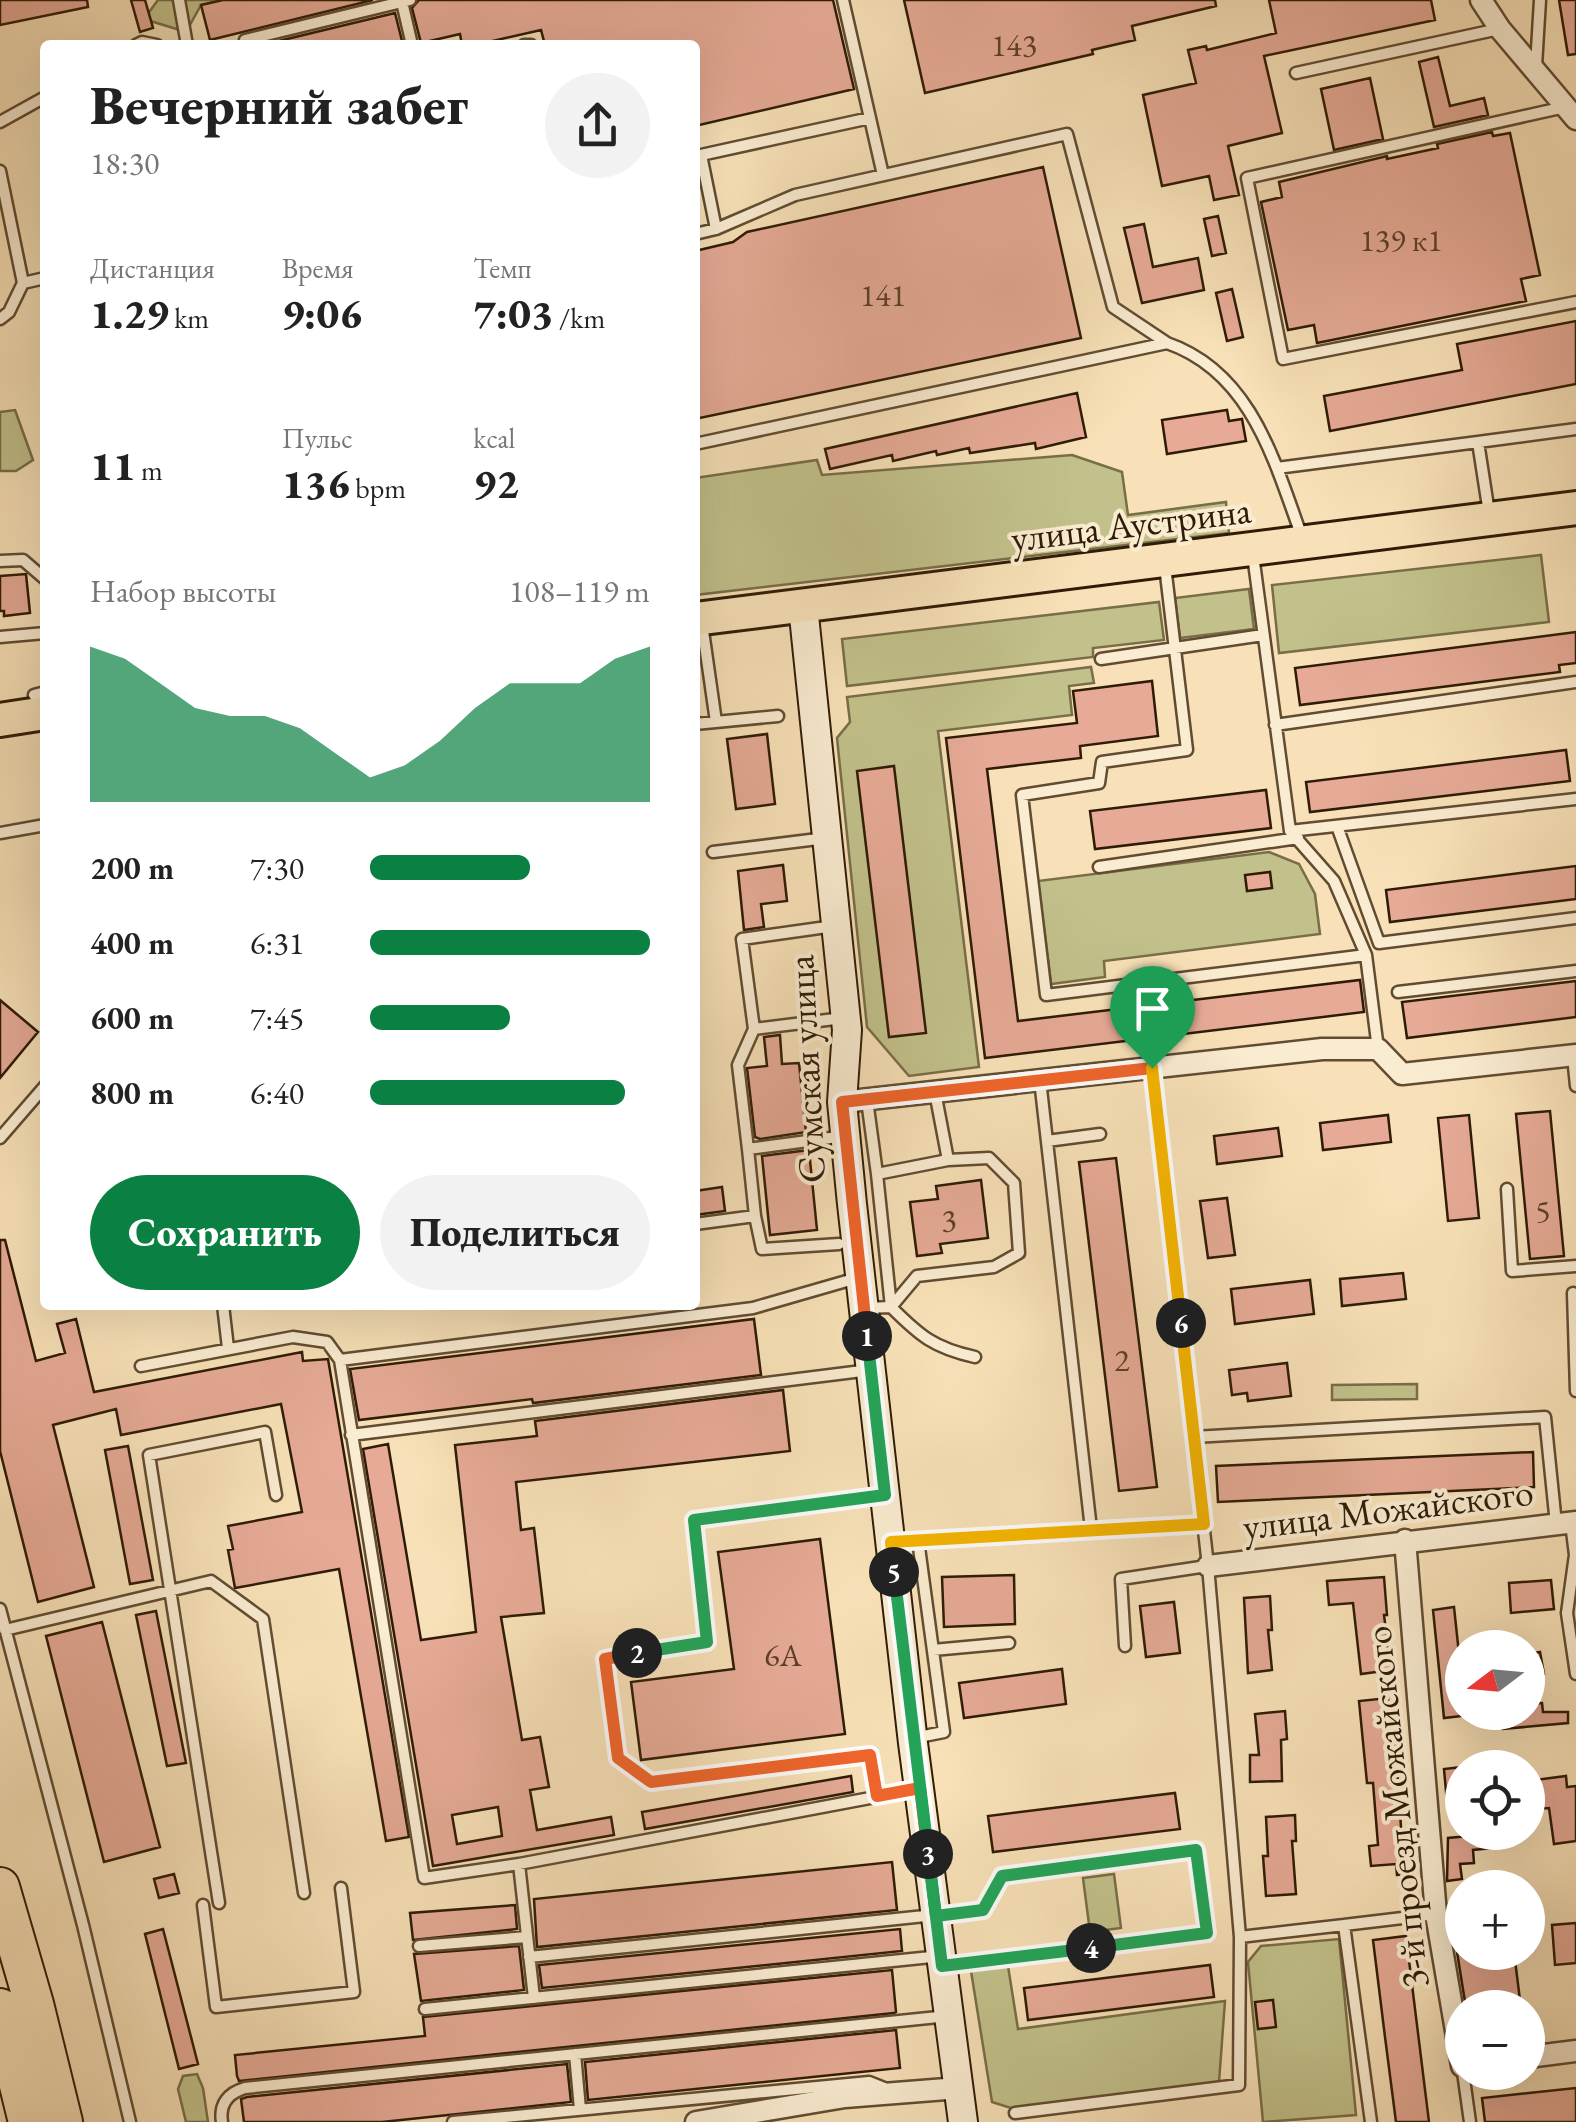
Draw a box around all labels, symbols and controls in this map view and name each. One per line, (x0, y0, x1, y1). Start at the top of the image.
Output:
house number: 143 (991, 24, 1037, 66)
text: Вечерний забег (90, 69, 468, 140)
button: share (545, 73, 650, 178)
text: 18:30 (90, 142, 159, 184)
house number: 139 к1 (1359, 219, 1443, 261)
text: Дистанция (90, 250, 215, 286)
text: Время (282, 250, 354, 286)
text: Темп (473, 250, 532, 286)
house number: 141 (860, 274, 906, 316)
text: 1.29 (90, 286, 169, 341)
text: 9:06 (282, 286, 362, 341)
text: 7:03 (473, 286, 554, 341)
text: km (169, 300, 209, 336)
text: /km (554, 300, 605, 336)
text: Пульс (282, 420, 353, 456)
text: kcal (473, 420, 515, 456)
text: 11 (90, 438, 135, 493)
text: m (135, 452, 163, 488)
text: 136 (282, 456, 350, 511)
text: 92 (473, 456, 519, 511)
text: bpm (350, 470, 406, 506)
street label: улица Аустрина (1008, 484, 1255, 563)
text: Набор высоты (90, 570, 276, 612)
text: 108–119 m (509, 570, 650, 612)
text: 200 m (90, 847, 174, 889)
text: 7:30 (250, 847, 304, 889)
text: 400 m (90, 922, 174, 964)
text: 6:31 (250, 922, 304, 964)
street label: Сумская улица (775, 953, 836, 1184)
pin (1110, 966, 1195, 1069)
icon: arrive (1125, 981, 1180, 1036)
text: 600 m (90, 997, 174, 1039)
text: 7:45 (250, 997, 304, 1039)
text: 800 m (90, 1072, 174, 1114)
text: 6:40 (250, 1072, 304, 1114)
button: Сохранить (90, 1175, 360, 1290)
button: Поделиться (380, 1175, 650, 1290)
house number: 5 (1535, 1190, 1551, 1232)
house number: 3 (941, 1199, 957, 1241)
pin: 6 (1156, 1298, 1206, 1348)
text: 6 (1174, 1305, 1188, 1341)
pin: 1 (842, 1311, 892, 1361)
text: 1 (860, 1318, 874, 1354)
house number: 2 (1114, 1339, 1130, 1381)
street label: улица Можайского (1240, 1466, 1536, 1551)
pin: 5 (869, 1547, 919, 1597)
text: 5 (887, 1554, 901, 1590)
street label: 3-й проезд Можайского (1352, 1624, 1439, 1990)
pin: 2 (612, 1628, 662, 1678)
north arrow (1445, 1630, 1545, 1730)
map controls (1445, 1630, 1545, 2090)
house number: 6А (764, 1634, 803, 1676)
text: 2 (630, 1635, 644, 1671)
button: locate (1445, 1750, 1545, 1850)
pin: 3 (903, 1829, 953, 1879)
text: 3 (921, 1836, 935, 1872)
button: + (1445, 1870, 1545, 1970)
pin: 4 (1066, 1923, 1116, 1973)
text: 4 (1084, 1930, 1098, 1966)
button: − (1445, 1990, 1545, 2090)

